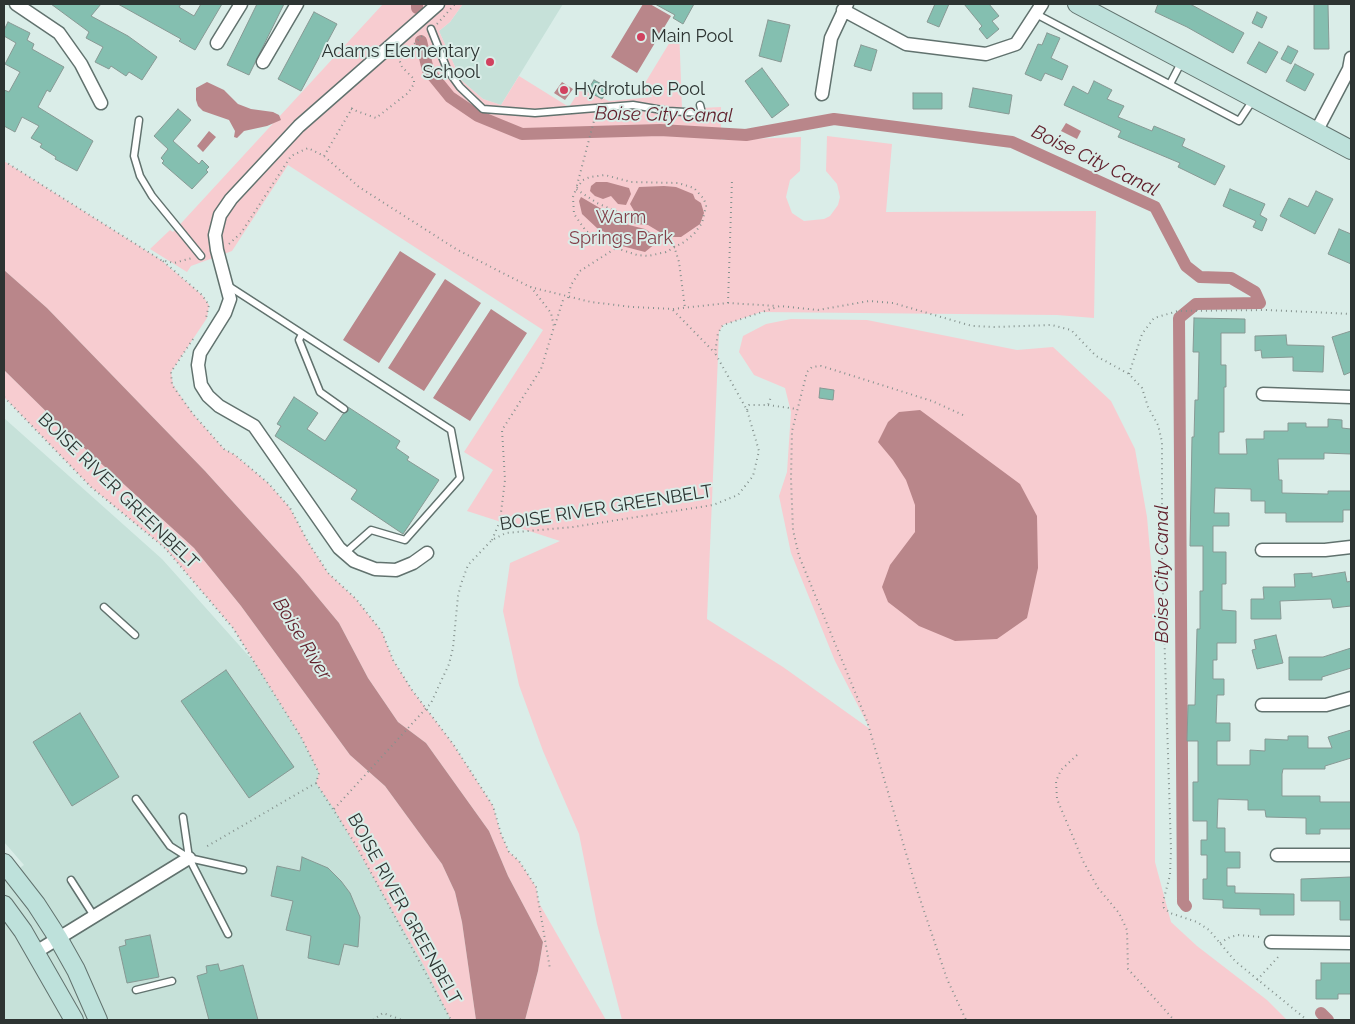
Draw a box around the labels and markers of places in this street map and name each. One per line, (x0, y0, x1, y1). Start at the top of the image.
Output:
place label: Main Pool (651, 26, 733, 48)
marker: Main Pool (635, 31, 647, 43)
place label: Adams Elementary School (321, 41, 480, 84)
marker: Adams Elementary School (484, 56, 496, 68)
place label: Hydrotube Pool (574, 79, 705, 101)
marker: Hydrotube Pool (558, 84, 570, 96)

